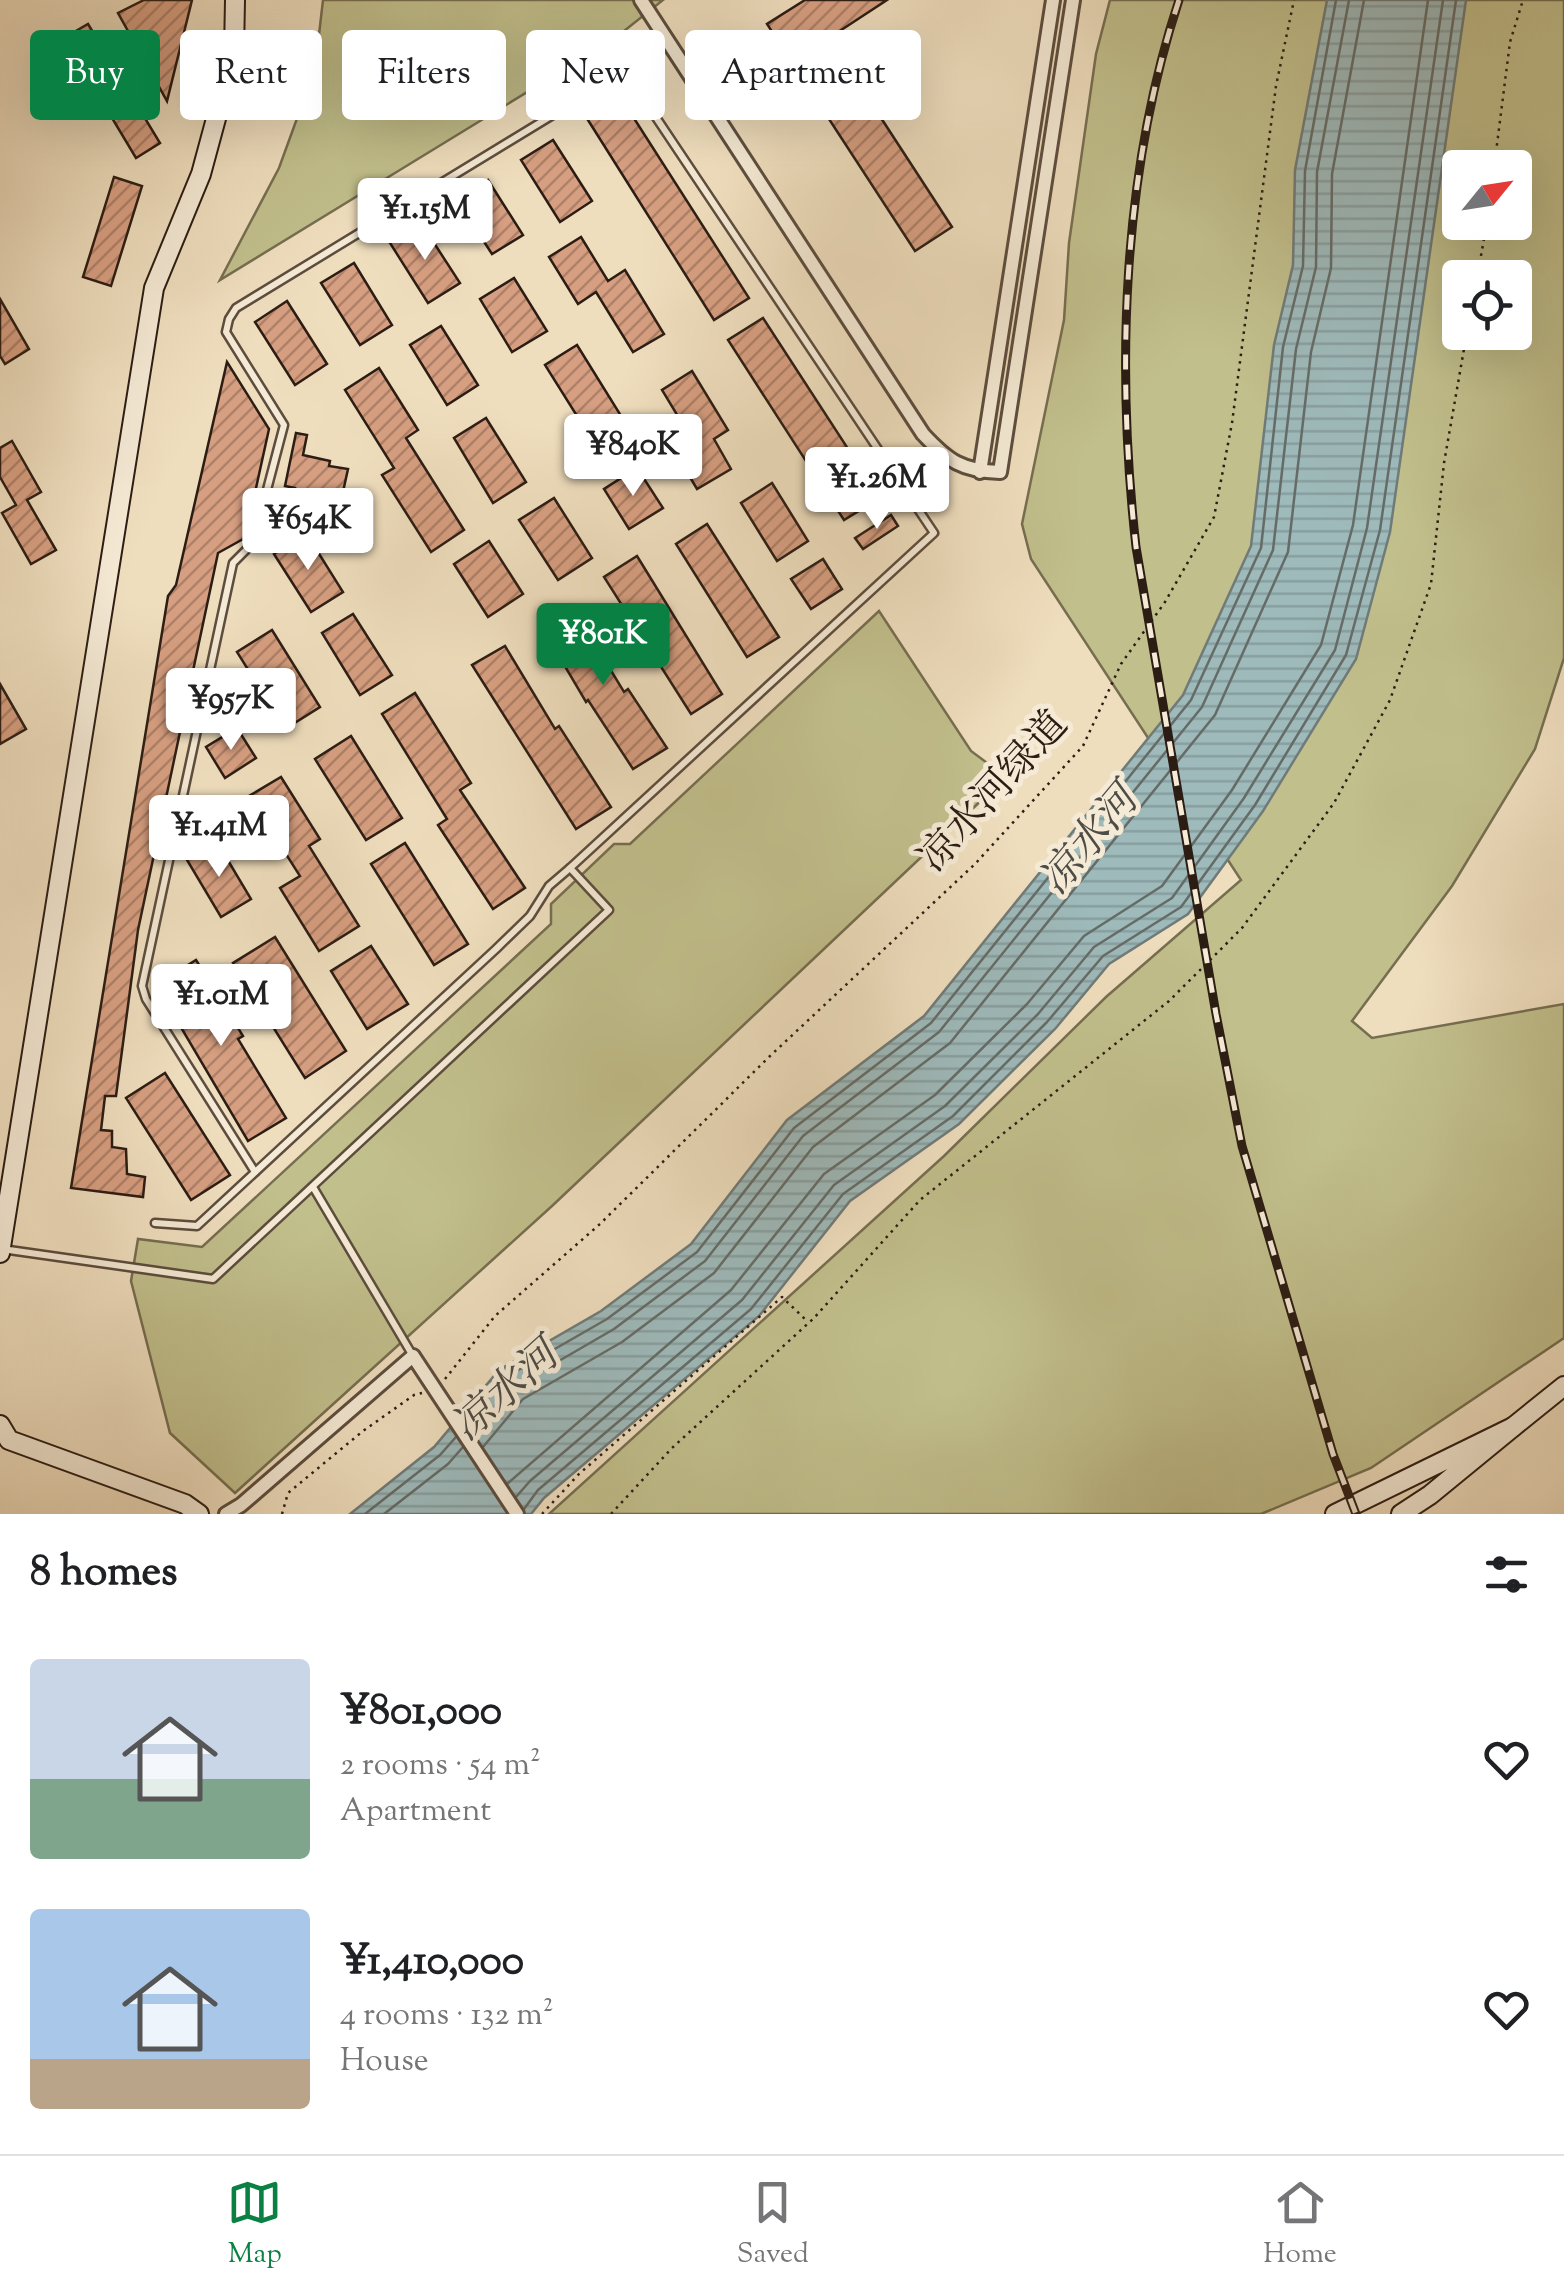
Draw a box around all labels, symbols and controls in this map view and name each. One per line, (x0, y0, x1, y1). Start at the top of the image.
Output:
chip: Buy (30, 30, 160, 120)
chip: Rent (180, 30, 322, 120)
chip: Filters (342, 30, 506, 120)
chip: New (526, 30, 665, 120)
chip: Apartment (685, 30, 921, 120)
north arrow (1442, 150, 1532, 240)
map controls (1442, 150, 1532, 350)
pin: ¥1.15M (344, 178, 506, 263)
text: ¥1.15M (380, 187, 470, 233)
button: locate (1442, 260, 1532, 350)
pin: ¥840K (563, 414, 703, 499)
text: ¥840K (586, 423, 680, 469)
pin: ¥1.26M (796, 447, 958, 532)
text: ¥1.26M (827, 456, 927, 502)
pin: ¥654K (238, 488, 378, 573)
text: ¥654K (264, 497, 352, 543)
pin: ¥801K (533, 603, 673, 688)
text: ¥801K (559, 612, 647, 658)
pin: ¥957K (161, 668, 301, 753)
text: ¥957K (188, 677, 274, 723)
street label: 凉水河绿道 (907, 700, 1083, 886)
water label: 凉水河 (1028, 769, 1159, 910)
pin: ¥1.41M (138, 795, 300, 880)
text: ¥1.41M (171, 804, 267, 850)
pin: ¥1.01M (140, 964, 302, 1049)
text: ¥1.01M (173, 973, 269, 1019)
water label: 凉水河 (440, 1324, 579, 1457)
text: 8 homes (30, 1544, 178, 1604)
icon: filters (1479, 1547, 1534, 1602)
text: ¥801,000 (340, 1683, 502, 1743)
icon: home (110, 1699, 230, 1819)
icon: heart (1479, 1732, 1534, 1787)
text: 2 rooms · 54 m² (340, 1743, 541, 1789)
text: Apartment (340, 1789, 491, 1835)
text: ¥1,410,000 (340, 1933, 524, 1993)
icon: home (110, 1949, 230, 2069)
icon: heart (1479, 1982, 1534, 2037)
text: 4 rooms · 132 m² (340, 1993, 554, 2039)
text: House (340, 2039, 429, 2085)
tab: Map (227, 2175, 282, 2275)
tab: Saved (737, 2175, 809, 2275)
tab: Home (1263, 2175, 1337, 2275)

